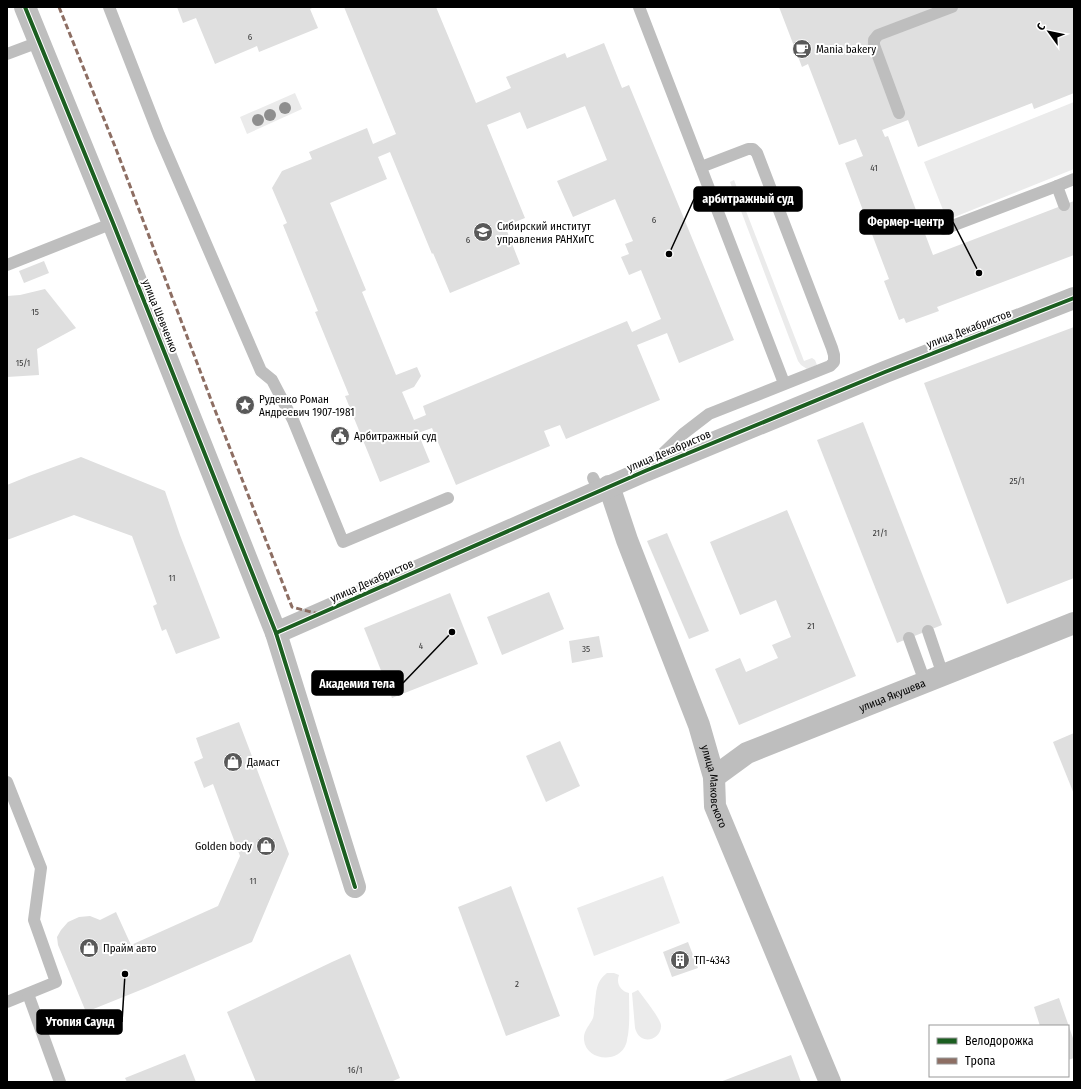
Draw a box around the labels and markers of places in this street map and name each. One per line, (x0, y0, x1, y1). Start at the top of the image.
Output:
cafe icon: Mania bakery (791, 38, 813, 60)
place label: Mania bakery (816, 43, 876, 56)
callout: арбитражный суд (694, 187, 802, 211)
callout: Фермер-центр (860, 210, 953, 234)
place label: Сибирский институт управления РАНХиГС (497, 220, 594, 246)
school or university icon: Сибирский институт управления РАНХиГС (472, 221, 494, 243)
place label: Руденко Роман Андреевич 1907-1981 (259, 393, 354, 419)
place icon: Руденко Роман Андреевич 1907-1981 (234, 394, 256, 416)
public building icon: Арбитражный суд (329, 425, 351, 447)
place label: Арбитражный суд (354, 430, 437, 443)
callout: Академия тела (312, 671, 403, 695)
shop icon: Дамаст (222, 751, 244, 773)
place label: Дамаст (246, 756, 280, 769)
shop icon: Golden body (255, 835, 277, 857)
place label: Golden body (195, 840, 252, 853)
shop icon: Прайм авто (78, 937, 100, 959)
place label: Прайм авто (103, 942, 157, 955)
building icon: ТП-4343 (669, 949, 691, 971)
place label: ТП-4343 (694, 954, 730, 967)
callout: Утопия Саунд (37, 1010, 122, 1034)

